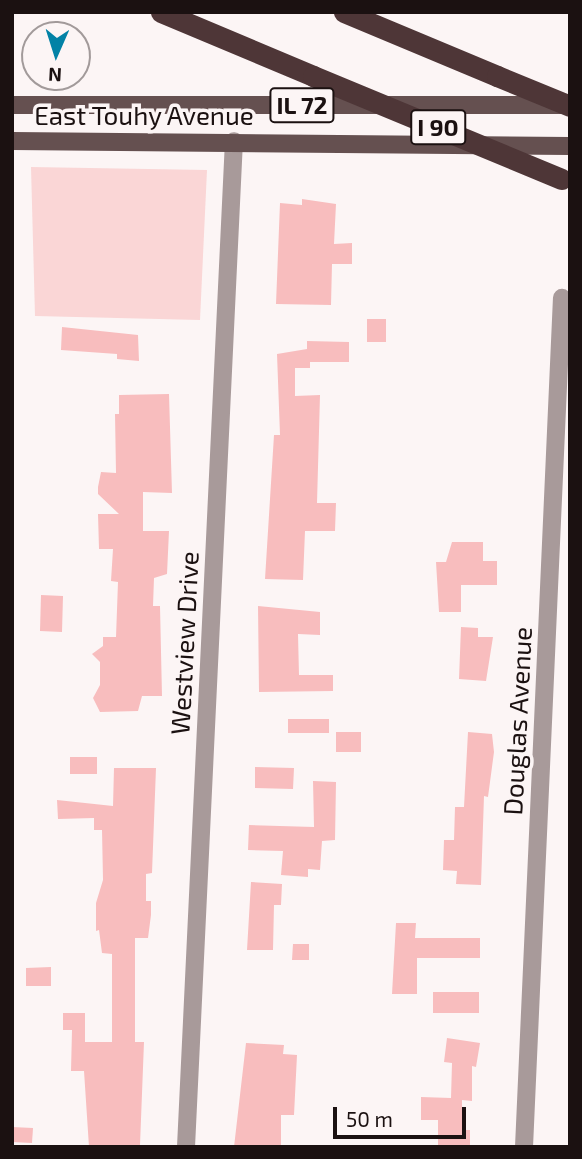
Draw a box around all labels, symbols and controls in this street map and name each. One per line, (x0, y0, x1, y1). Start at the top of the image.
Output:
north arrow (21, 21, 91, 91)
text: N (48, 64, 62, 87)
road number: IL 72 (269, 84, 335, 125)
street label: East Touhy Avenue (33, 99, 255, 131)
road number: I 90 (410, 106, 466, 148)
street label: Westview Drive (164, 550, 204, 736)
street label: Douglas Avenue (496, 626, 538, 816)
scale bar (337, 1092, 470, 1136)
text: 50 m (346, 1106, 393, 1131)

